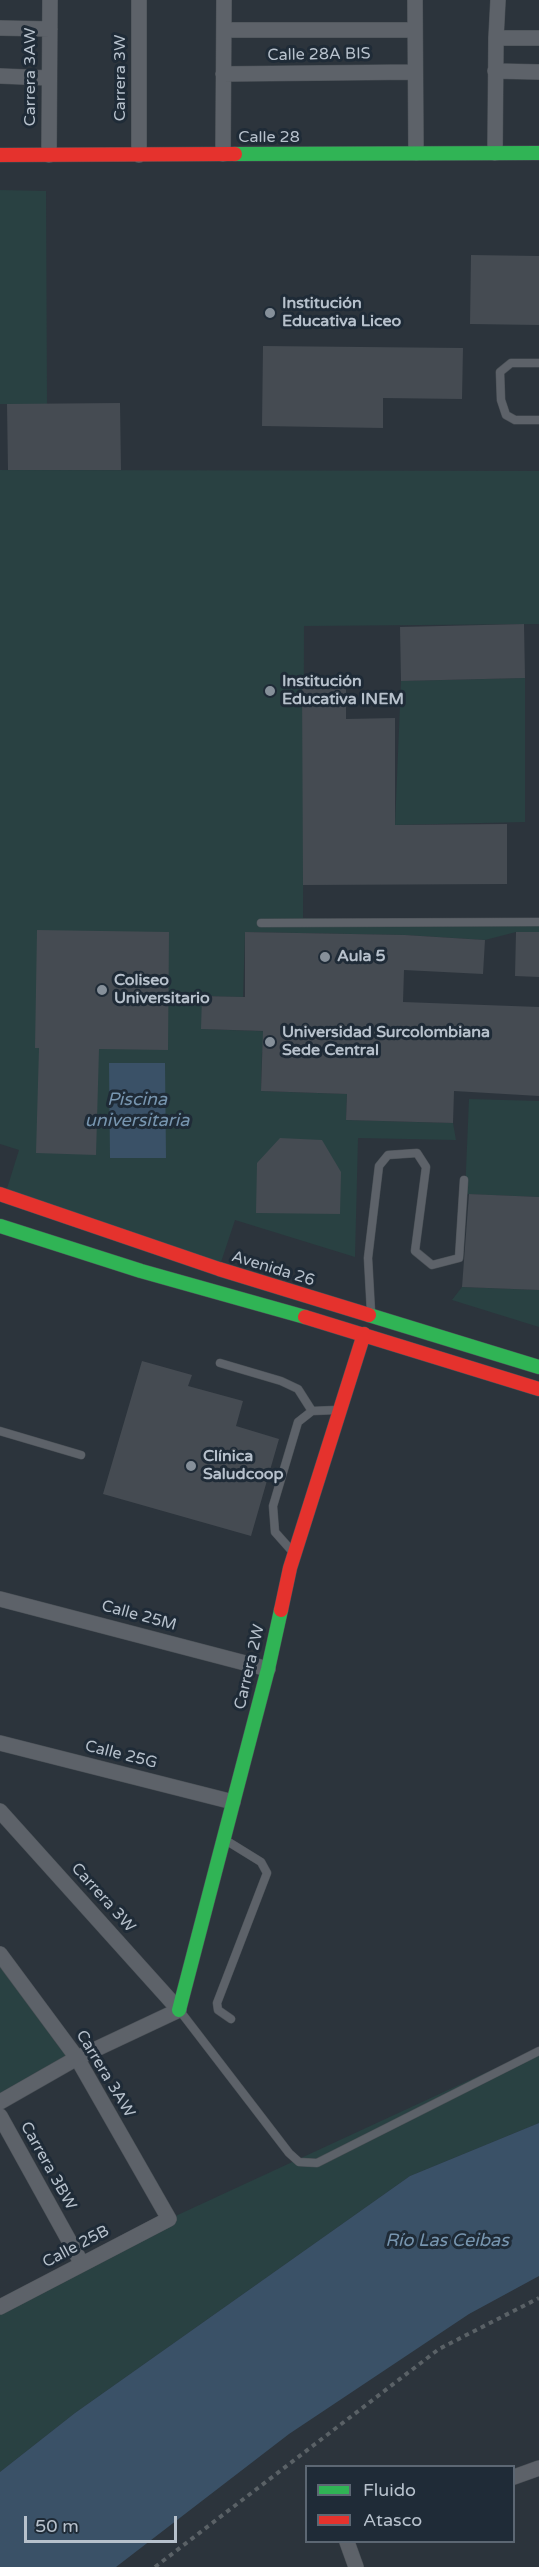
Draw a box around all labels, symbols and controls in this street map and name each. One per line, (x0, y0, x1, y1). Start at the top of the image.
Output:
street label: Carrera 3AW (21, 28, 41, 126)
street label: Carrera 3W (111, 35, 131, 121)
street label: Calle 28A BIS (267, 45, 371, 65)
street label: Calle 28 (238, 128, 300, 148)
place label: Institución Educativa Liceo (282, 294, 401, 332)
marker: Institución Educativa Liceo (263, 306, 277, 320)
place label: Institución Educativa INEM (282, 672, 404, 710)
marker: Institución Educativa INEM (263, 684, 277, 698)
place label: Aula 5 (337, 947, 386, 967)
marker: Aula 5 (318, 950, 332, 964)
place label: Coliseo Universitario (114, 971, 210, 1009)
marker: Coliseo Universitario (95, 983, 109, 997)
place label: Universidad Surcolombiana Sede Central (282, 1023, 490, 1061)
marker: Universidad Surcolombiana Sede Central (263, 1035, 277, 1049)
water label: Piscina universitaria (85, 1089, 189, 1132)
street label: Avenida 26 (229, 1247, 317, 1291)
place label: Clínica Saludcoop (203, 1447, 284, 1485)
marker: Clínica Saludcoop (184, 1459, 198, 1473)
street label: Calle 25M (99, 1597, 179, 1635)
street label: Carrera 2W (231, 1623, 269, 1711)
street label: Calle 25G (83, 1737, 159, 1773)
street label: Carrera 3W (67, 1859, 139, 1937)
street label: Carrera 3AW (71, 2027, 139, 2121)
street label: Carrera 3BW (16, 2119, 80, 2213)
street label: Calle 25B (39, 2222, 113, 2272)
water label: Río Las Ceibas (385, 2230, 509, 2252)
legend (305, 2465, 515, 2543)
text: Fluido (363, 2479, 416, 2501)
scale bar (27, 2504, 180, 2542)
text: Atasco (363, 2509, 422, 2531)
text: 50 m (35, 2515, 79, 2537)

